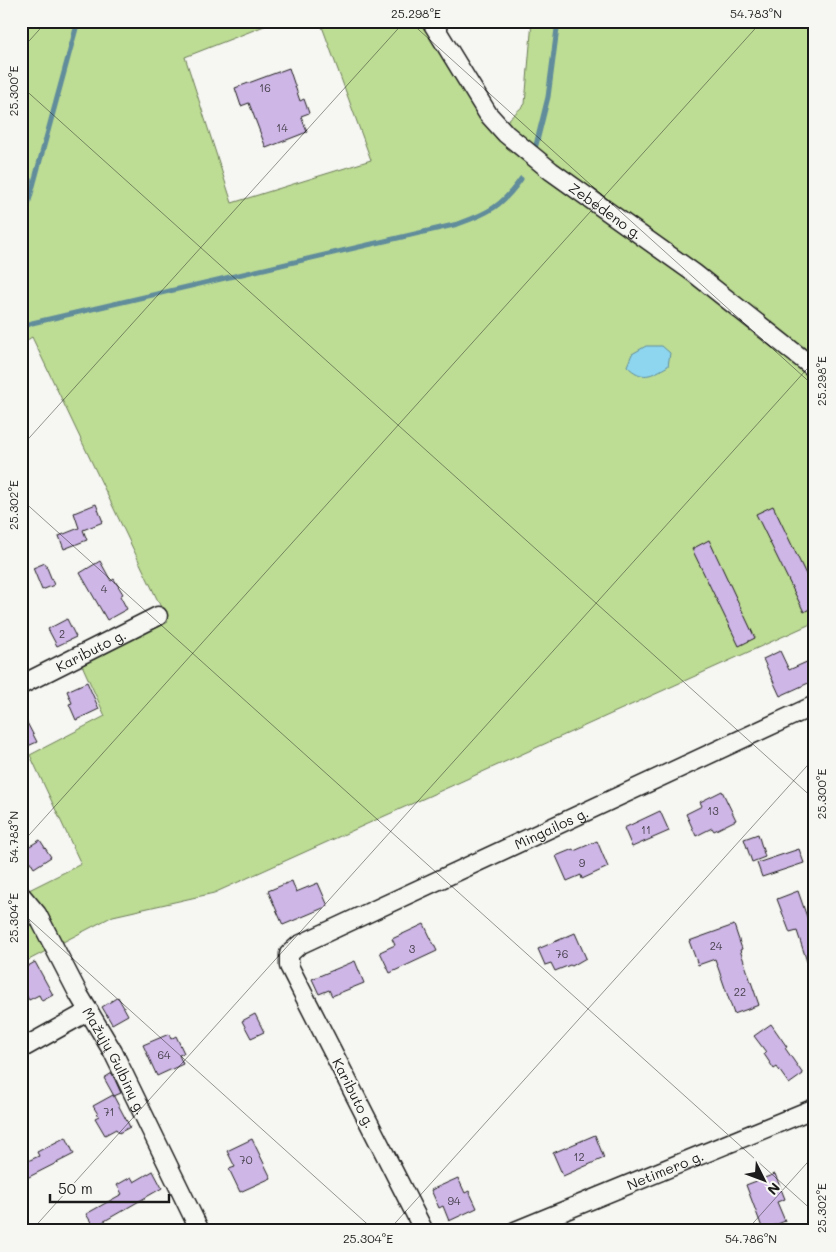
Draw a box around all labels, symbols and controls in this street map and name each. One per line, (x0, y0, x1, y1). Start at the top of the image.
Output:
text: 25.298°E (391, 5, 441, 21)
text: 54.783°N (730, 5, 782, 21)
text: 25.300°E (5, 66, 21, 116)
house number: 16 (259, 80, 271, 95)
house number: 14 (276, 120, 288, 135)
street label: Zebedeno g. (566, 178, 647, 243)
text: 25.298°E (813, 356, 829, 406)
text: 25.302°E (5, 480, 21, 530)
house number: 4 (101, 581, 108, 596)
street label: Kaributo g. (52, 624, 129, 676)
house number: 2 (59, 626, 65, 641)
text: 25.300°E (813, 769, 829, 819)
street label: Mingailos g. (511, 802, 591, 853)
house number: 13 (707, 803, 719, 818)
text: 54.783°N (5, 811, 21, 863)
house number: 11 (641, 822, 651, 837)
house number: 9 (579, 855, 586, 870)
text: 25.304°E (5, 893, 21, 943)
house number: 24 (710, 938, 723, 953)
house number: 3 (409, 941, 416, 956)
house number: 76 (556, 946, 568, 961)
house number: 22 (734, 984, 746, 999)
street label: Mažųjų Gulbinų g. (79, 1003, 151, 1117)
house number: 64 (157, 1047, 171, 1062)
street label: Kaributo g. (328, 1055, 380, 1131)
house number: 71 (103, 1104, 115, 1119)
street label: Netimero g. (624, 1145, 706, 1194)
house number: 12 (573, 1149, 585, 1164)
house number: 70 (240, 1152, 253, 1167)
north arrow (738, 1154, 788, 1204)
scale bar (50, 1172, 169, 1204)
text: 50 m (58, 1178, 93, 1198)
text: N (763, 1179, 785, 1199)
text: 25.302°E (813, 1183, 829, 1233)
house number: 94 (448, 1193, 461, 1208)
text: 25.304°E (343, 1230, 393, 1246)
text: 54.786°N (725, 1230, 777, 1246)

